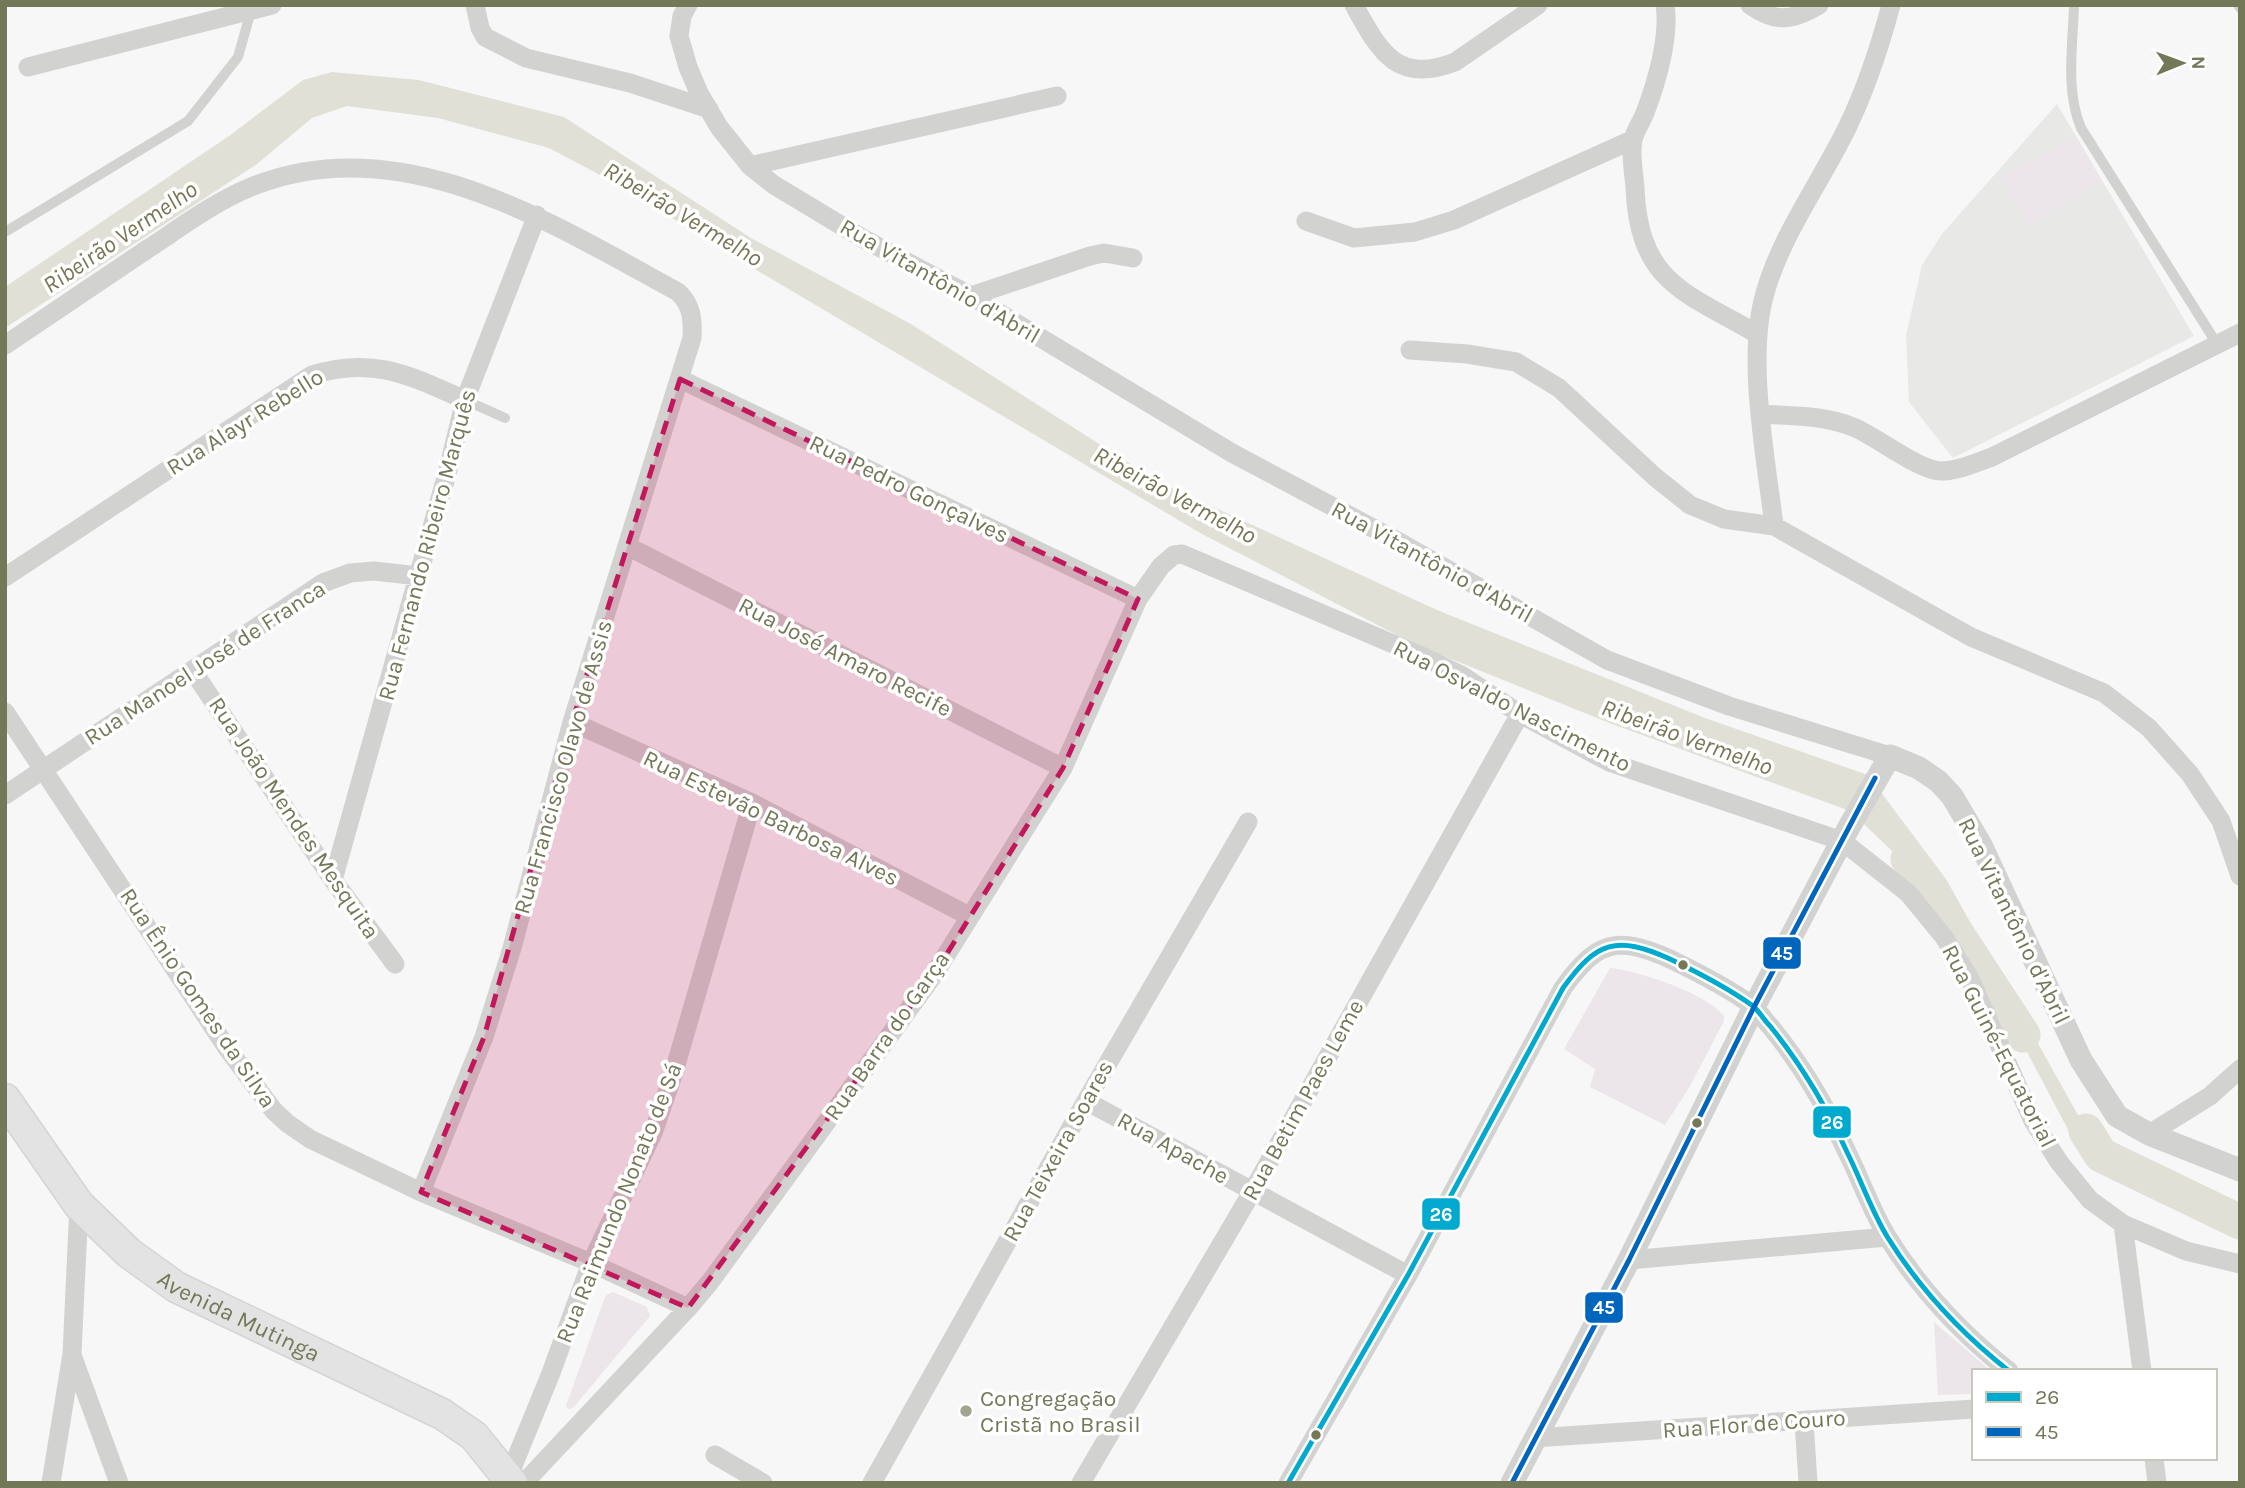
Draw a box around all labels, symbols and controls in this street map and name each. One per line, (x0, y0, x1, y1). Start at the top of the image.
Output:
north arrow (2147, 28, 2217, 98)
text: N (2187, 56, 2209, 70)
water label: Ribeirão Vermelho (599, 156, 768, 272)
water label: Ribeirão Vermelho (38, 175, 203, 299)
street label: Rua Vitantônio d'Abril (835, 213, 1045, 349)
street label: Rua Alayr Rebello (162, 363, 328, 481)
street label: Rua Fernando Ribeiro Marquês (372, 386, 482, 704)
street label: Rua Pedro Gonçalves (805, 429, 1013, 549)
water label: Ribeirão Vermelho (1089, 440, 1261, 550)
street label: Rua Vitantônio d'Abril (1326, 495, 1538, 629)
street label: Rua Manoel José de Franca (79, 575, 331, 751)
street label: Rua José Amaro Recife (734, 592, 956, 722)
street label: Rua Francisco Olavo de Assis (508, 617, 618, 917)
street label: Rua Osvaldo Nascimento (1389, 634, 1635, 778)
street label: Rua João Mendes Mesquita (203, 692, 385, 944)
water label: Ribeirão Vermelho (1598, 693, 1777, 781)
street label: Rua Estevão Barbosa Alves (639, 744, 903, 892)
street label: Rua Vitantônio d'Abril (1952, 813, 2076, 1029)
street label: Rua Ênio Gomes da Silva (114, 883, 282, 1113)
line badge: 45 (1762, 936, 1802, 970)
street label: Rua Guiné-Equatorial (1936, 940, 2062, 1152)
text: 45 (1771, 943, 1793, 965)
street label: Rua Barra do Garça (819, 946, 955, 1126)
unlabelled marker (1676, 958, 1690, 972)
street label: Rua Betim Paes Leme (1237, 995, 1369, 1205)
street label: Rua Teixeira Soares (997, 1056, 1119, 1246)
street label: Rua Raimundo Nonato de Sá (550, 1059, 688, 1347)
line badge: 26 (1812, 1105, 1852, 1139)
street label: Rua Apache (1113, 1106, 1233, 1190)
text: 26 (1820, 1112, 1844, 1134)
unlabelled marker (1690, 1116, 1704, 1130)
line badge: 26 (1421, 1197, 1461, 1231)
text: 26 (1429, 1204, 1453, 1226)
street label: Avenida Mutinga (153, 1265, 324, 1367)
line badge: 45 (1584, 1291, 1624, 1324)
text: 45 (1593, 1297, 1615, 1319)
legend (1972, 1369, 2217, 1460)
place label: Congregação Cristã no Brasil (980, 1385, 1141, 1438)
text: 26 (2035, 1385, 2059, 1409)
marker: Congregação Cristã no Brasil (958, 1403, 974, 1419)
street label: Rua Flor de Couro (1662, 1404, 1846, 1444)
text: 45 (2035, 1420, 2059, 1444)
unlabelled marker (1309, 1428, 1323, 1442)

